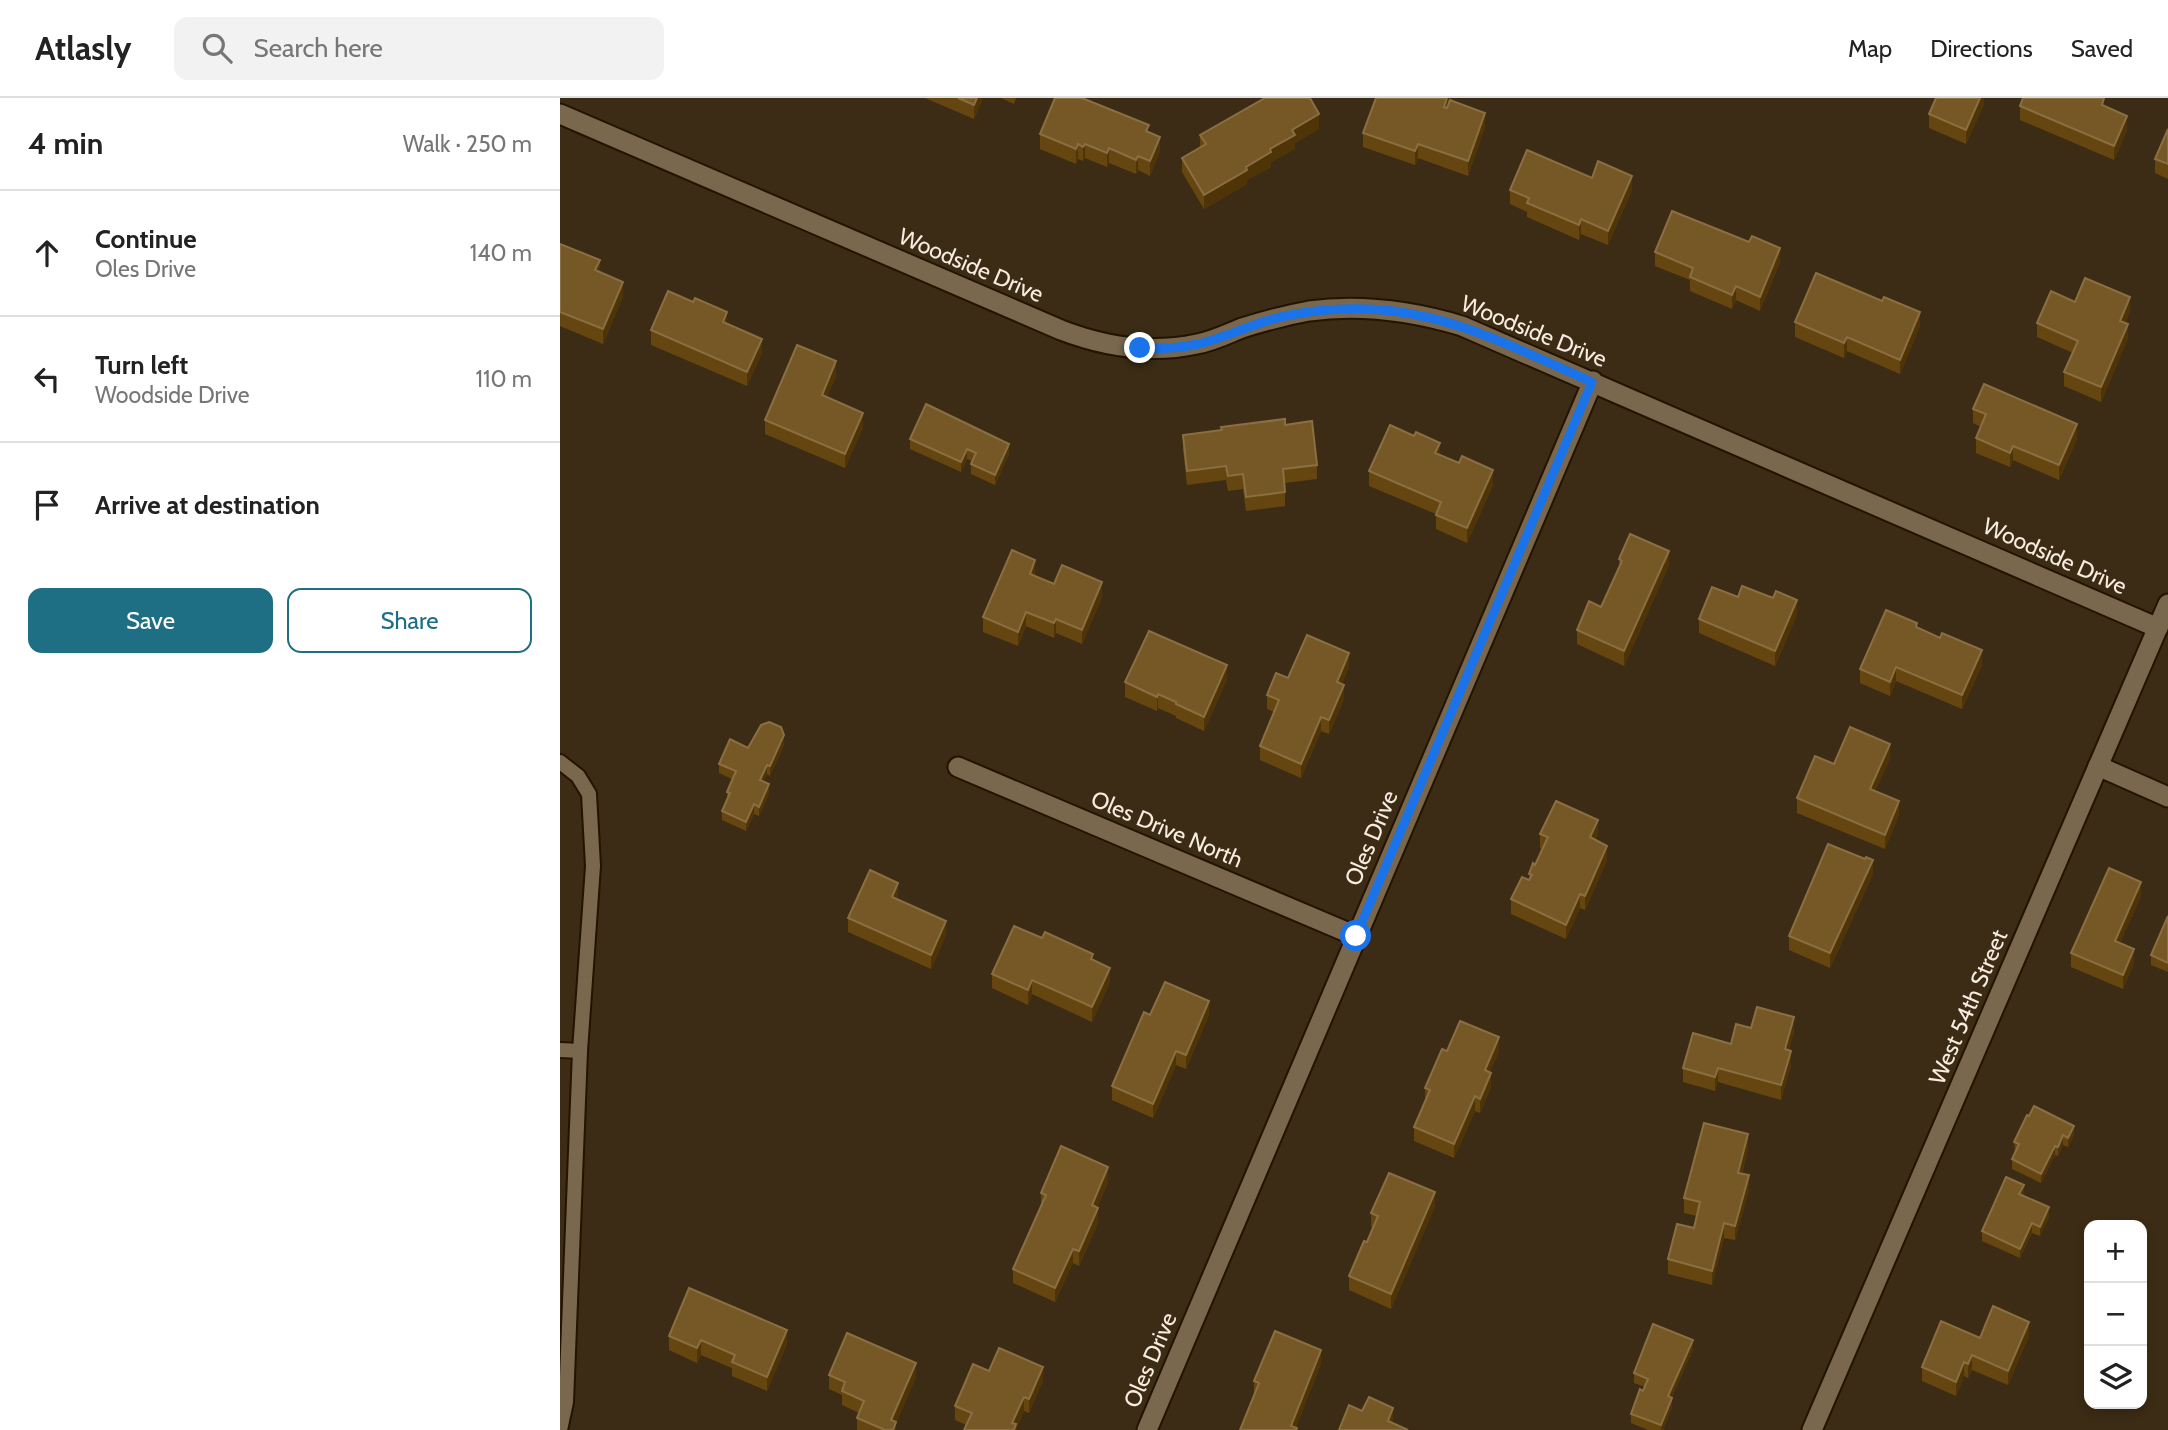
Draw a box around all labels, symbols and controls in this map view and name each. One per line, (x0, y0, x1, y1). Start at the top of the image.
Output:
search box (174, 17, 664, 80)
text: Atlasly (35, 28, 132, 68)
icon: search (198, 29, 236, 67)
text: Search here (254, 32, 383, 64)
text: Map (1848, 34, 1892, 63)
text: Directions (1930, 34, 2033, 63)
text: Saved (2071, 34, 2133, 63)
text: 4 min (28, 125, 103, 162)
text: Walk · 250 m (403, 130, 532, 158)
street label: Woodside Drive (894, 222, 1048, 308)
text: Continue (95, 223, 197, 255)
icon: ahead (28, 234, 66, 272)
text: 140 m (470, 239, 532, 267)
text: Oles Drive (95, 255, 196, 283)
street label: Woodside Drive (1457, 289, 1611, 373)
route end (1124, 332, 1155, 363)
text: Turn left (95, 349, 188, 381)
icon: left (28, 360, 66, 398)
text: 110 m (476, 365, 532, 393)
text: Woodside Drive (95, 381, 250, 409)
icon: arrive (28, 486, 66, 524)
text: Arrive at destination (95, 489, 320, 521)
street label: Woodside Drive (1979, 512, 2132, 600)
button: Save (28, 588, 273, 653)
button: Share (287, 588, 532, 653)
street label: Oles Drive North (1087, 784, 1247, 874)
street label: Oles Drive (1338, 786, 1404, 890)
route start (1340, 920, 1371, 951)
street label: West 54th Street (1923, 925, 2013, 1089)
map controls (2084, 1220, 2147, 1409)
button: + (2084, 1220, 2147, 1283)
button: − (2084, 1283, 2147, 1346)
street label: Oles Drive (1117, 1308, 1183, 1412)
button: layers (2084, 1346, 2147, 1409)

